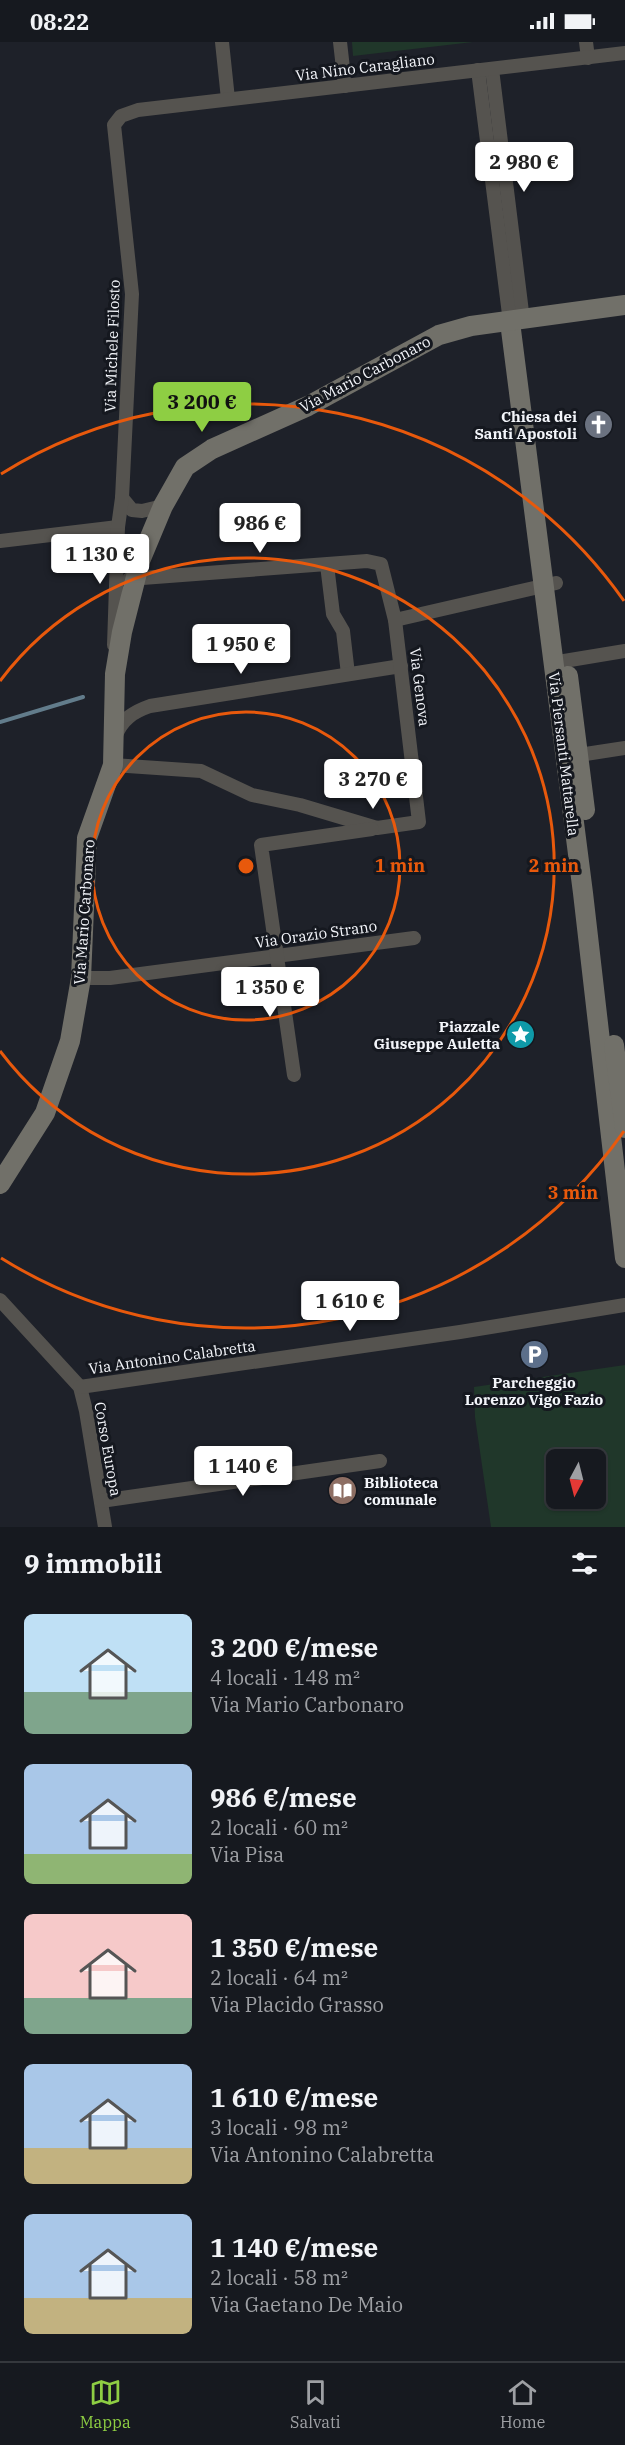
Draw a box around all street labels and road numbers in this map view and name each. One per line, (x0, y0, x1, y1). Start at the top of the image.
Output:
street label: Via Nino Caragliano (294, 49, 436, 85)
street label: Via Michele Filosto (100, 279, 124, 413)
street label: Via Mario Carbonaro (296, 331, 434, 417)
street label: Via Genova (406, 647, 434, 727)
street label: Via Piersanti Mattarella (545, 671, 583, 837)
street label: Via Mario Carbonaro (69, 839, 99, 985)
street label: Via Orazio Strano (254, 916, 378, 952)
street label: Via Antonino Calabretta (87, 1336, 257, 1378)
street label: Corso Europa (90, 1400, 126, 1498)

